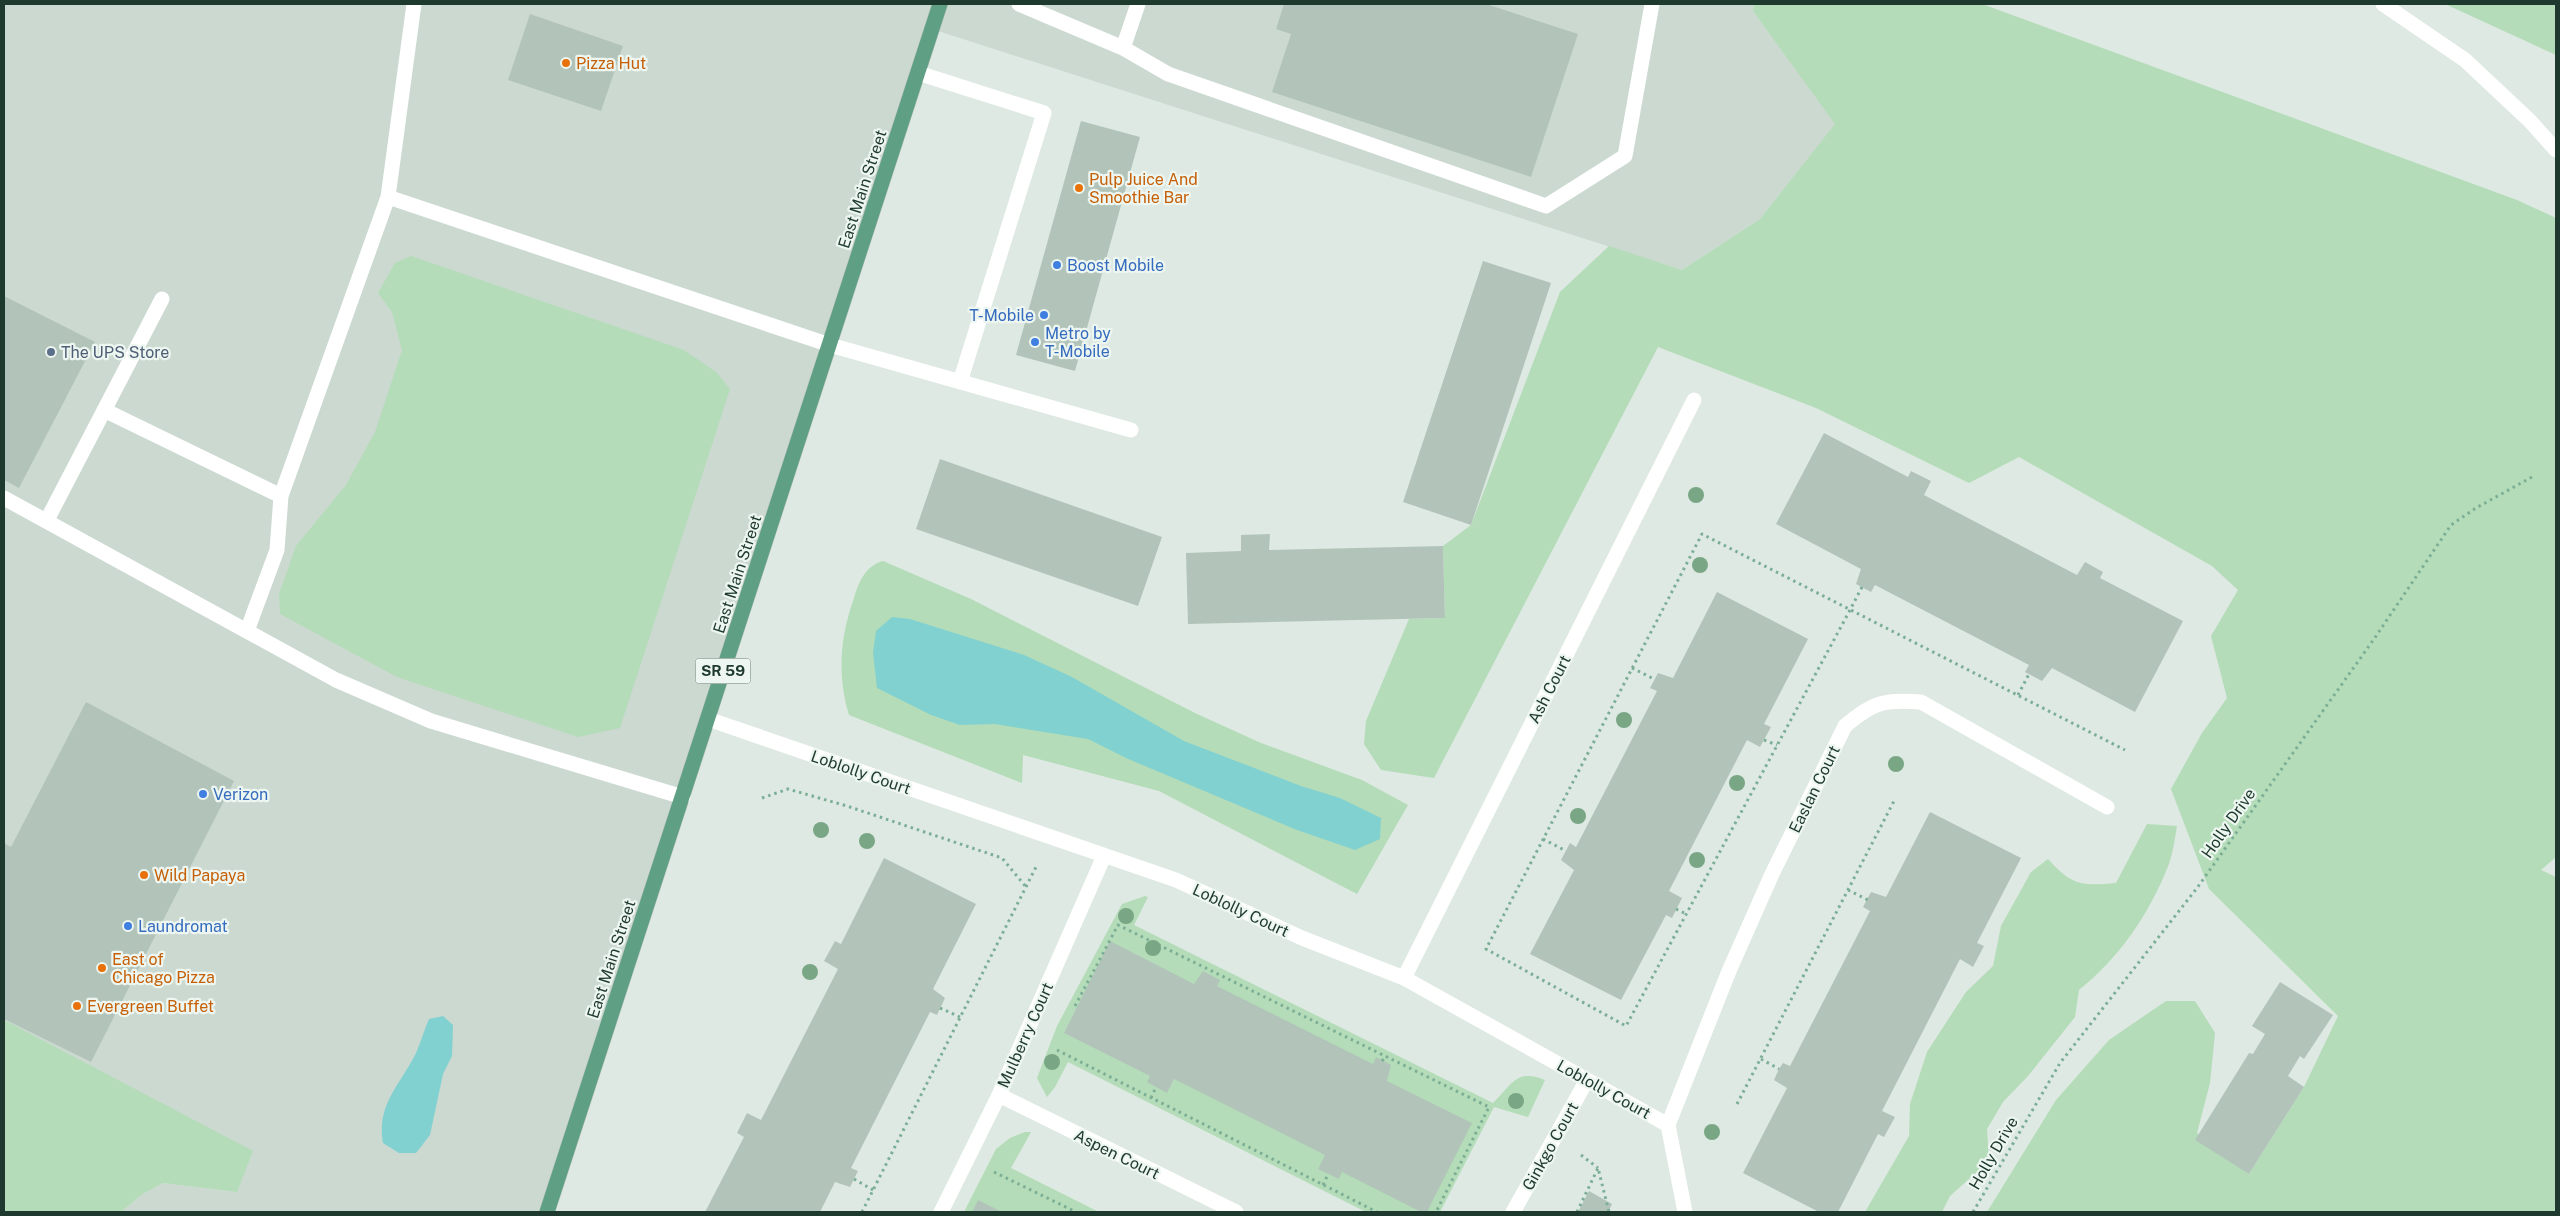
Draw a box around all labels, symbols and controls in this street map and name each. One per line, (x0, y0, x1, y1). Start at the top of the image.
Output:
place label: Pizza Hut (576, 54, 646, 73)
marker: Pizza Hut (560, 57, 572, 69)
street label: East Main Street (834, 127, 891, 251)
place label: Pulp Juice And Smoothie Bar (1089, 170, 1198, 207)
marker: Pulp Juice And Smoothie Bar (1073, 182, 1085, 194)
place label: Boost Mobile (1067, 256, 1164, 275)
marker: Boost Mobile (1051, 259, 1063, 271)
place label: T-Mobile (969, 306, 1034, 325)
marker: T-Mobile (1038, 309, 1050, 321)
place label: Metro by T-Mobile (1045, 324, 1111, 361)
marker: Metro by T-Mobile (1029, 336, 1041, 348)
place label: The UPS Store (61, 343, 169, 362)
marker: The UPS Store (45, 346, 57, 358)
street label: East Main Street (709, 512, 766, 636)
street label: Ash Court (1524, 652, 1575, 727)
road number: SR 59 (696, 658, 750, 684)
street label: Easlan Court (1785, 742, 1844, 836)
street label: Loblolly Court (808, 747, 913, 798)
place label: Verizon (213, 785, 268, 804)
street label: Holly Drive (2197, 785, 2259, 862)
marker: Verizon (197, 788, 209, 800)
place label: Wild Papaya (154, 866, 245, 885)
marker: Wild Papaya (138, 869, 150, 881)
street label: Loblolly Court (1190, 880, 1292, 941)
street label: East Main Street (583, 897, 640, 1021)
place label: Laundromat (138, 917, 228, 936)
marker: Laundromat (122, 920, 134, 932)
place label: East of Chicago Pizza (112, 950, 215, 987)
marker: East of Chicago Pizza (96, 962, 108, 974)
street label: Mulberry Court (994, 979, 1057, 1091)
place label: Evergreen Buffet (87, 997, 214, 1016)
marker: Evergreen Buffet (71, 1000, 83, 1012)
street label: Loblolly Court (1554, 1056, 1654, 1123)
street label: Ginkgo Court (1518, 1099, 1582, 1194)
street label: Holly Drive (1965, 1113, 2022, 1193)
street label: Aspen Court (1071, 1126, 1163, 1183)

